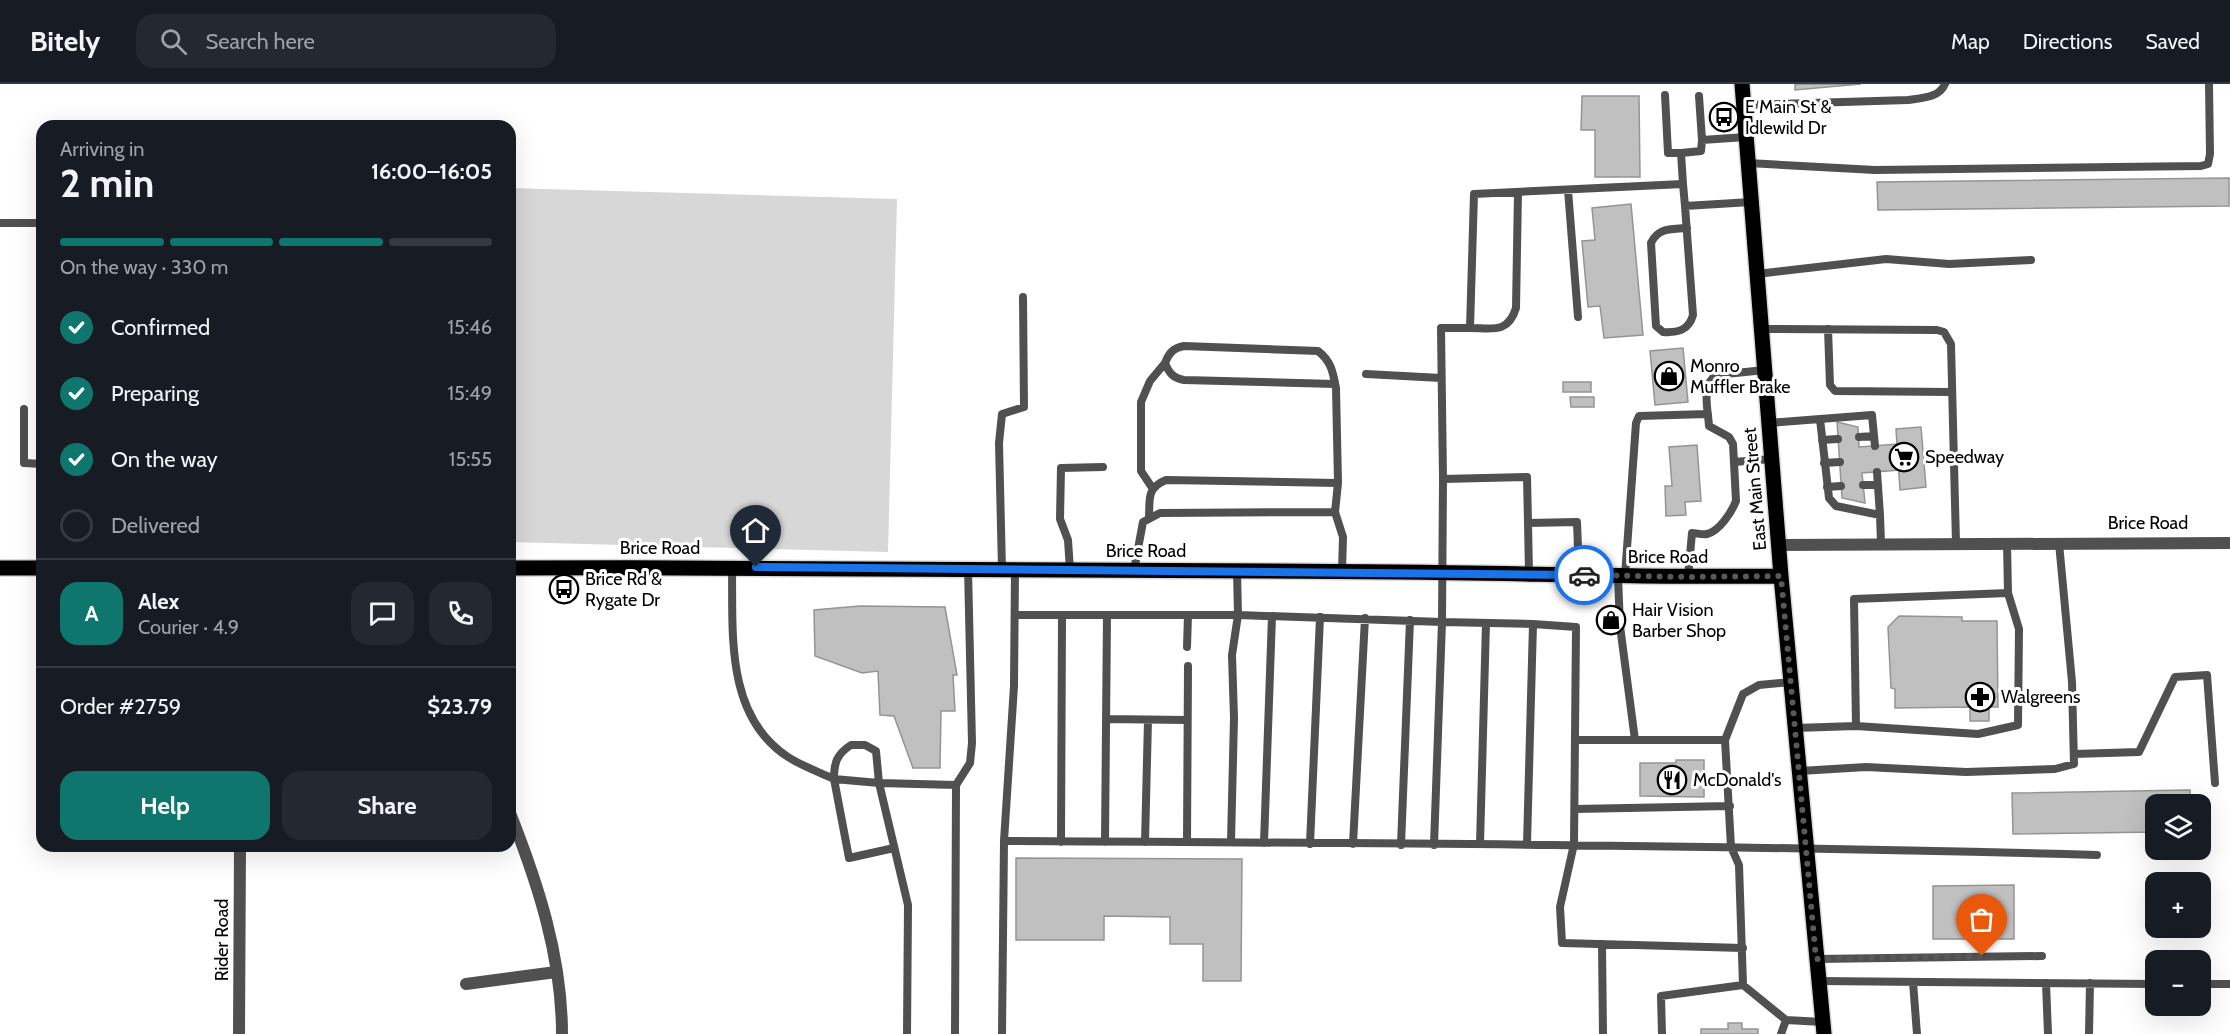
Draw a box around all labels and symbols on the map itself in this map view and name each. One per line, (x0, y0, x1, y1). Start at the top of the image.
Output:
place label: E Main St & Idlewild Dr (1745, 96, 1831, 139)
bus stop icon: E Main St & Idlewild Dr (1708, 101, 1740, 133)
place label: Monro Muffler Brake (1690, 355, 1791, 398)
shop icon: Monro Muffler Brake (1653, 360, 1685, 392)
street label: East Main Street (1739, 427, 1771, 551)
supermarket icon: Speedway (1888, 441, 1920, 473)
place label: Speedway (1925, 446, 2004, 468)
pin (730, 505, 781, 567)
street label: Brice Road (2108, 512, 2188, 534)
street label: Brice Road (620, 537, 700, 559)
street label: Brice Road (1106, 540, 1186, 562)
courier (1554, 545, 1614, 605)
street label: Brice Road (1628, 546, 1708, 568)
place label: Brice Rd & Rygate Dr (585, 568, 662, 611)
bus stop icon: Brice Rd & Rygate Dr (548, 573, 580, 605)
place label: Hair Vision Barber Shop (1632, 599, 1726, 642)
shop icon: Hair Vision Barber Shop (1595, 604, 1627, 636)
pharmacy icon: Walgreens (1964, 681, 1996, 713)
place label: Walgreens (2001, 686, 2081, 708)
restaurant icon: McDonald's (1656, 764, 1688, 796)
place label: McDonald's (1693, 769, 1781, 791)
pin (1956, 894, 2007, 956)
street label: Rider Road (211, 899, 233, 981)

